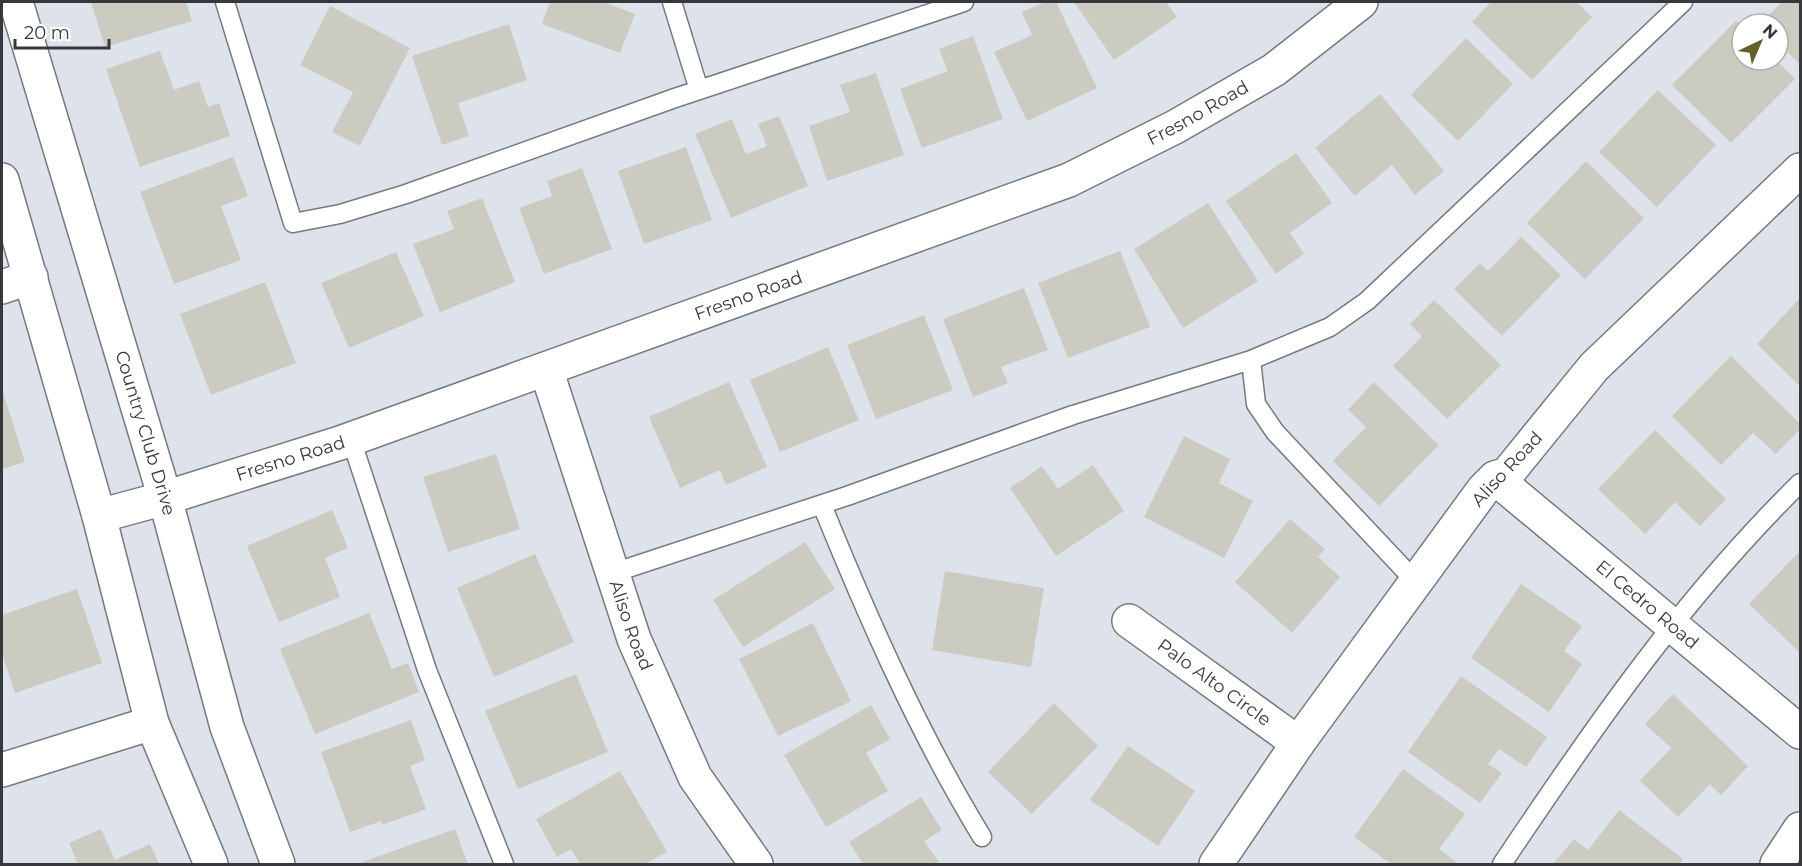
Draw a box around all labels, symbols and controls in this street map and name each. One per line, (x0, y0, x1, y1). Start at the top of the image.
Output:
scale bar (15, 12, 110, 50)
north arrow (1730, 12, 1790, 72)
text: N (1759, 20, 1781, 43)
text: 20 m (24, 22, 70, 44)
street label: Fresno Road (1143, 76, 1253, 150)
street label: Fresno Road (691, 266, 805, 325)
street label: Country Club Drive (110, 348, 180, 518)
street label: Aliso Road (1467, 427, 1547, 511)
street label: Fresno Road (233, 431, 348, 486)
street label: El Cedro Road (1591, 556, 1703, 654)
street label: Aliso Road (605, 577, 658, 674)
street label: Palo Alto Circle (1153, 634, 1275, 731)

